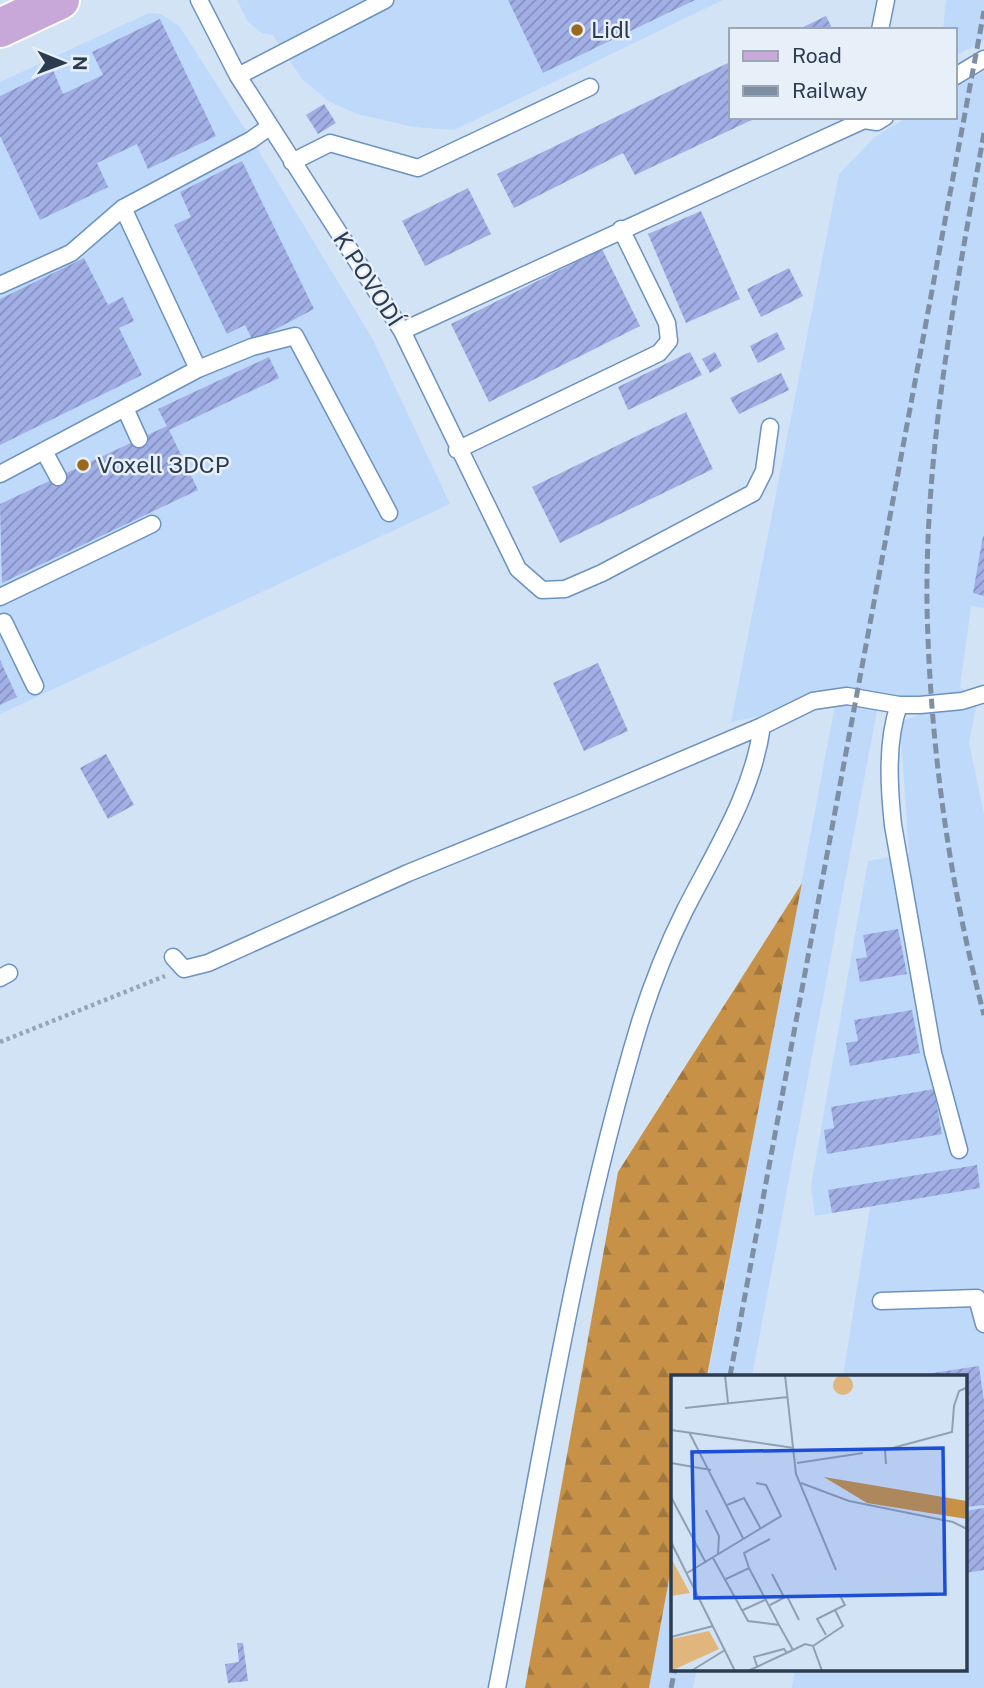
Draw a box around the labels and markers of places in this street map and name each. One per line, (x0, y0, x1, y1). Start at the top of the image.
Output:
place label: Lidl (591, 16, 631, 43)
marker: Lidl (569, 22, 585, 38)
place label: Voxell 3DCP (97, 451, 229, 478)
marker: Voxell 3DCP (75, 457, 91, 473)

